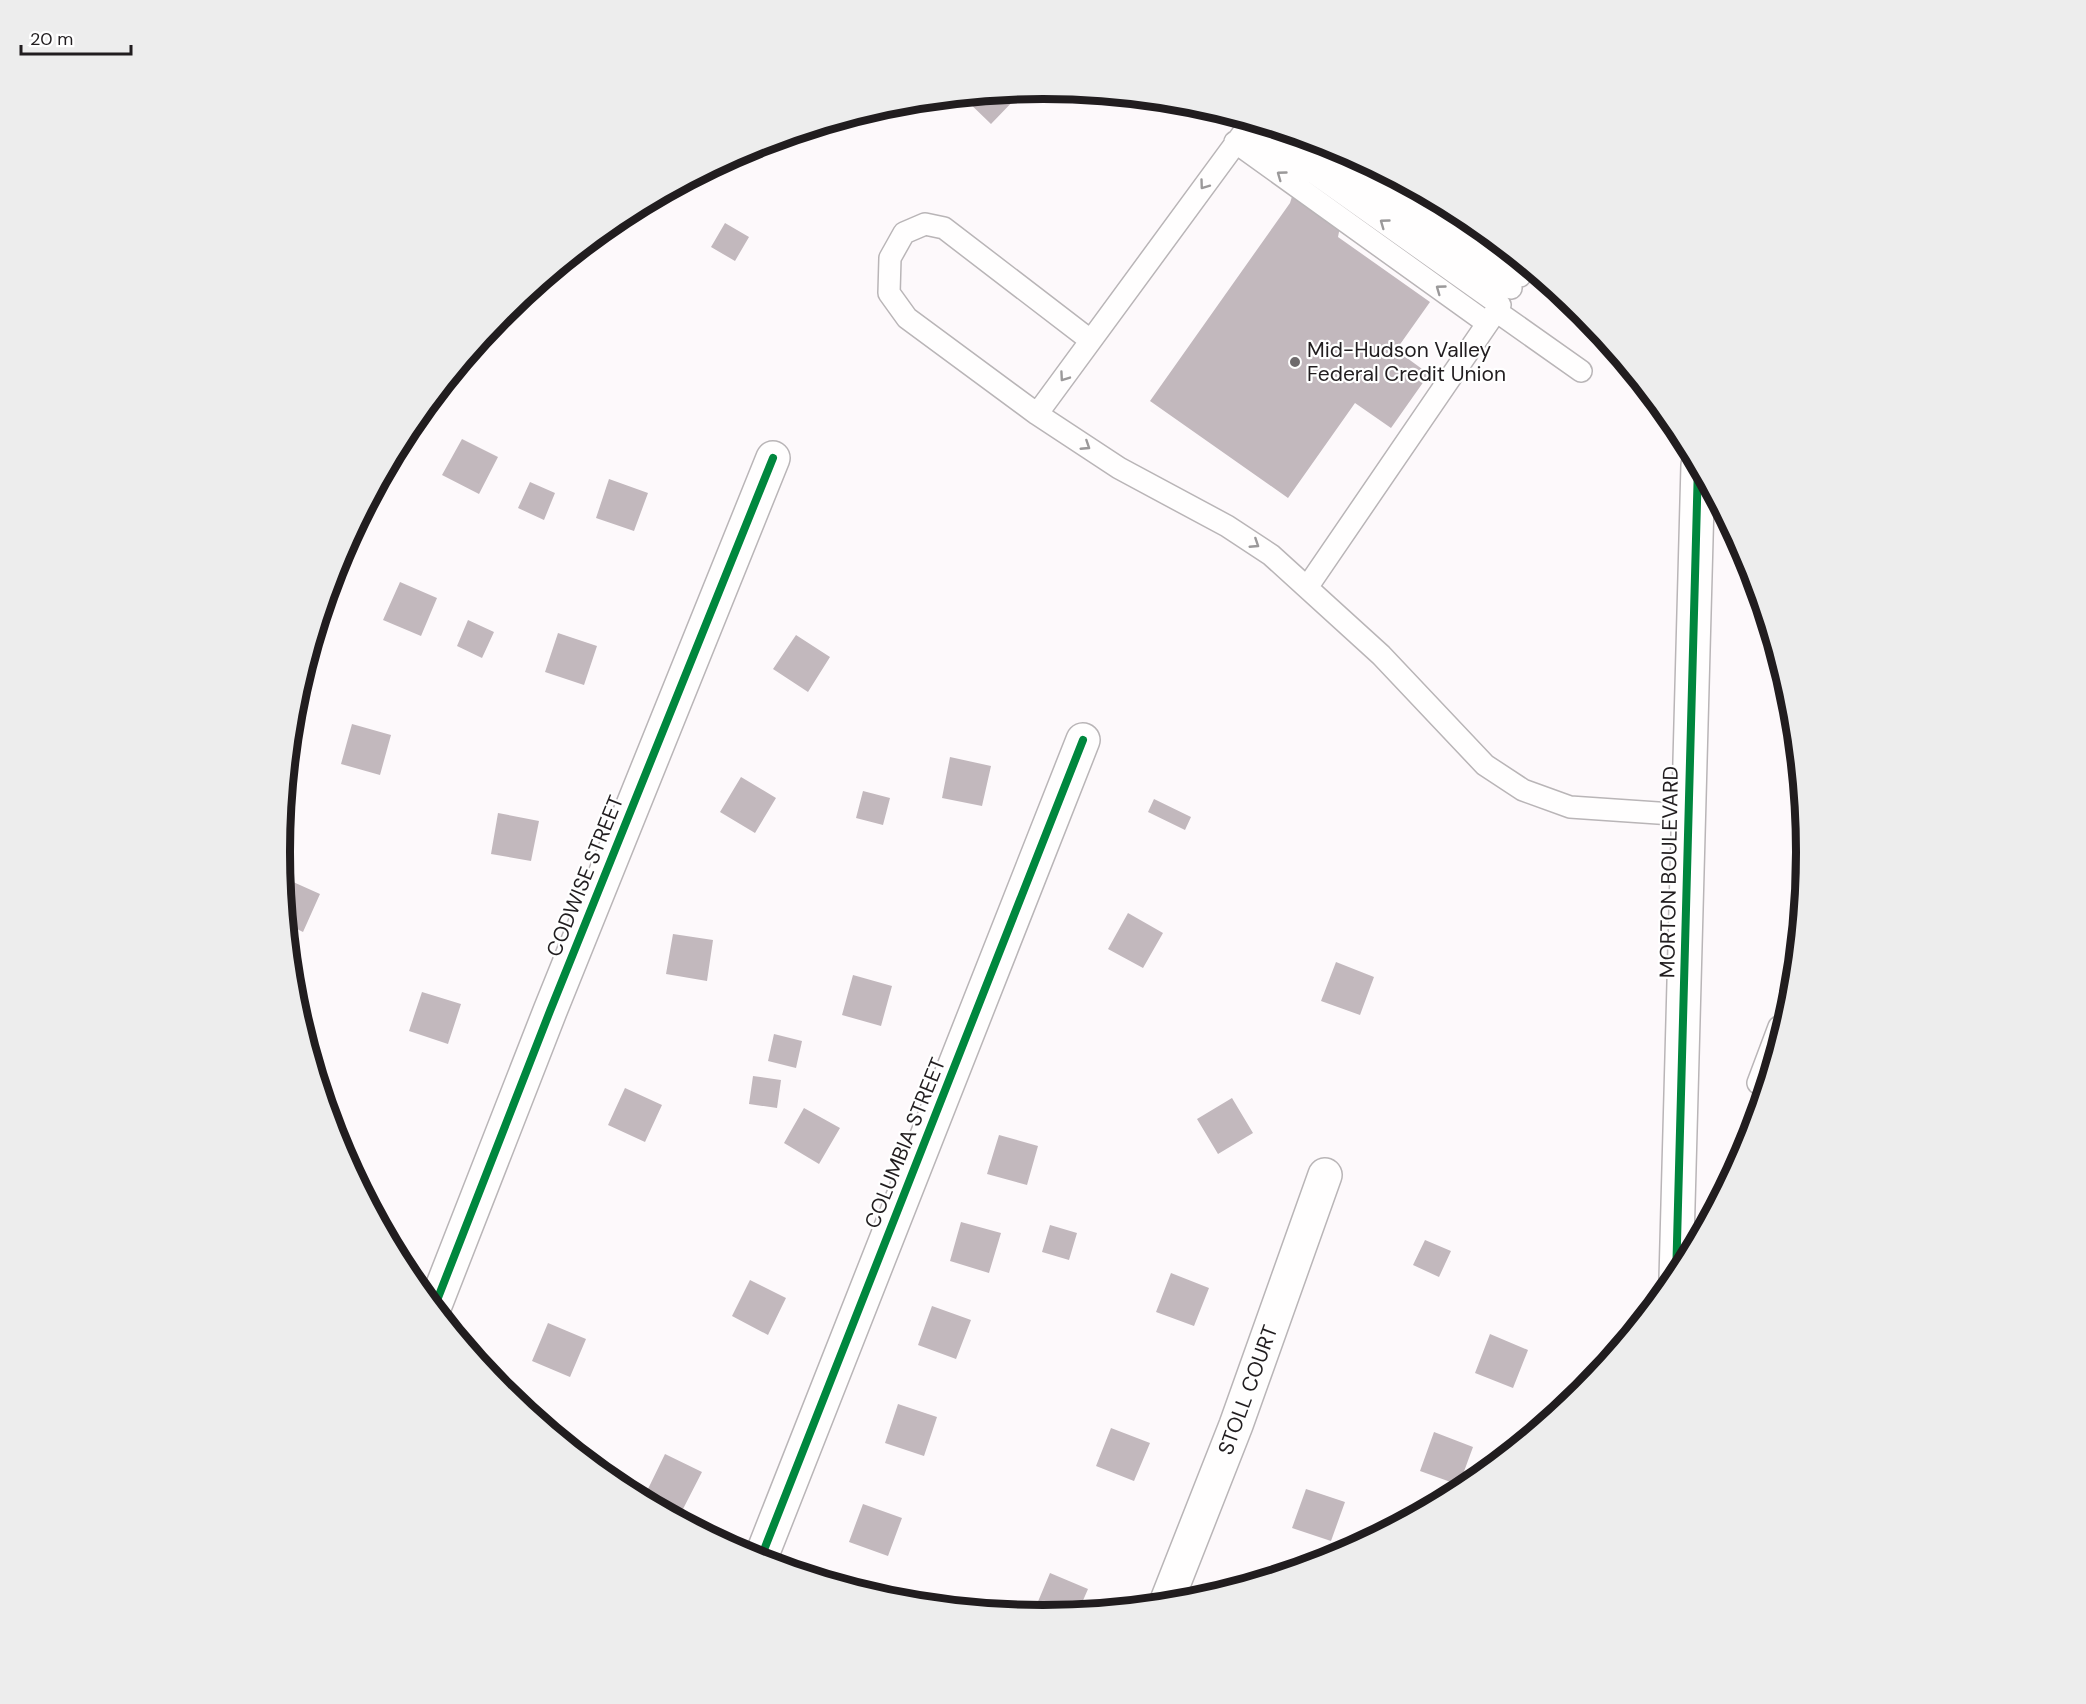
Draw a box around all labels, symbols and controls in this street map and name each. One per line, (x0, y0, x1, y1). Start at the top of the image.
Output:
scale bar (21, 18, 130, 56)
text: 20 m (30, 27, 73, 51)
one-way arrow (1277, 171, 1288, 182)
one-way arrow (1200, 178, 1211, 189)
one-way arrow (1379, 219, 1390, 230)
one-way arrow (1435, 285, 1446, 296)
place label: Mid-Hudson Valley Federal Credit Union (1307, 336, 1506, 388)
marker: Mid-Hudson Valley Federal Credit Union (1288, 355, 1302, 369)
one-way arrow (1060, 370, 1071, 381)
one-way arrow (1079, 439, 1090, 450)
one-way arrow (1248, 536, 1259, 547)
street label: MORTON BOULEVARD (1653, 766, 1685, 978)
street label: CODWISE STREET (540, 791, 630, 961)
street label: COLUMBIA STREET (858, 1053, 952, 1233)
street label: STOLL COURT (1212, 1321, 1285, 1459)

